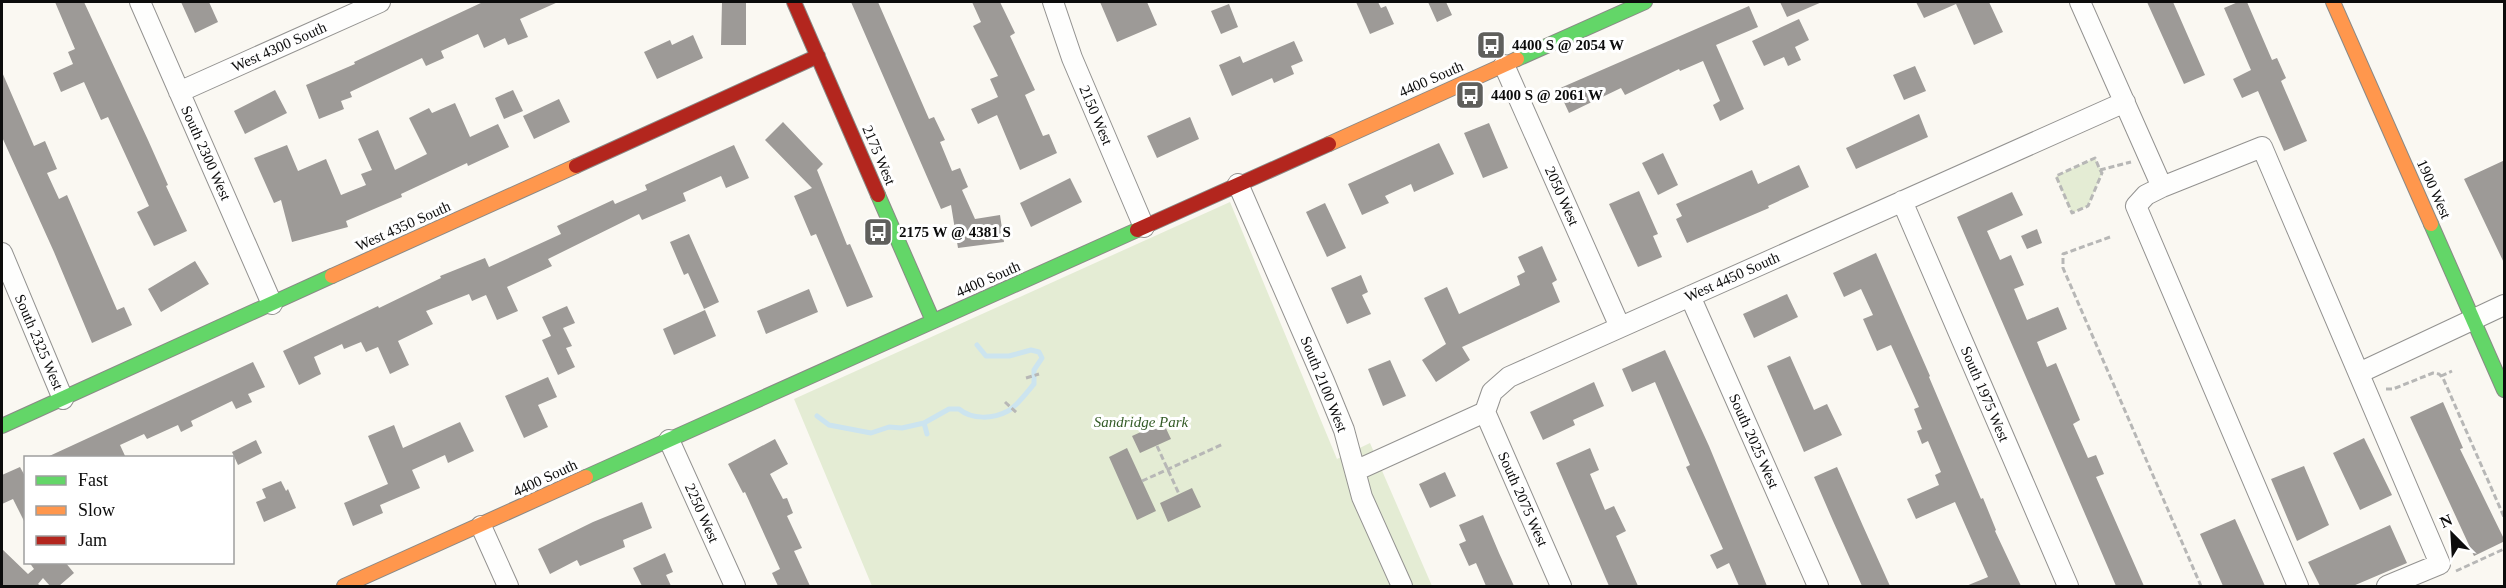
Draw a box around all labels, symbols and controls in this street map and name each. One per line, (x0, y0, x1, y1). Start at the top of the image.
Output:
street label: West 4300 South (229, 19, 329, 75)
bus stop icon: 4400 S @ 2054 W (1475, 29, 1507, 61)
place label: 4400 S @ 2054 W (1512, 37, 1624, 53)
street label: 4400 South (1396, 58, 1466, 100)
bus stop icon: 4400 S @ 2061 W (1454, 79, 1486, 111)
street label: 2150 West (1076, 83, 1116, 148)
place label: 4400 S @ 2061 W (1491, 87, 1603, 103)
street label: South 2300 West (178, 103, 234, 204)
street label: 2175 West (859, 123, 899, 188)
street label: 1900 West (2414, 157, 2454, 222)
street label: 2050 West (1542, 164, 1582, 229)
street label: West 4350 South (353, 198, 453, 254)
bus stop icon: 2175 W @ 4381 S (862, 216, 894, 248)
place label: 2175 W @ 4381 S (899, 224, 1011, 240)
street label: West 4450 South (1682, 249, 1782, 305)
street label: 4400 South (953, 258, 1023, 300)
street label: South 2325 West (12, 292, 67, 393)
street label: South 2100 West (1298, 334, 1351, 435)
street label: South 1975 West (1958, 344, 2013, 445)
street label: South 2025 West (1726, 391, 1782, 492)
park label: Sandridge Park (1094, 414, 1189, 430)
street label: South 2075 West (1495, 449, 1551, 550)
legend (24, 456, 234, 564)
street label: 4400 South (510, 456, 580, 500)
text: Fast (78, 470, 108, 490)
street label: 2250 West (682, 481, 722, 546)
text: Slow (78, 500, 115, 520)
north arrow (2422, 504, 2482, 564)
text: N (2437, 510, 2455, 531)
text: Jam (78, 530, 107, 550)

